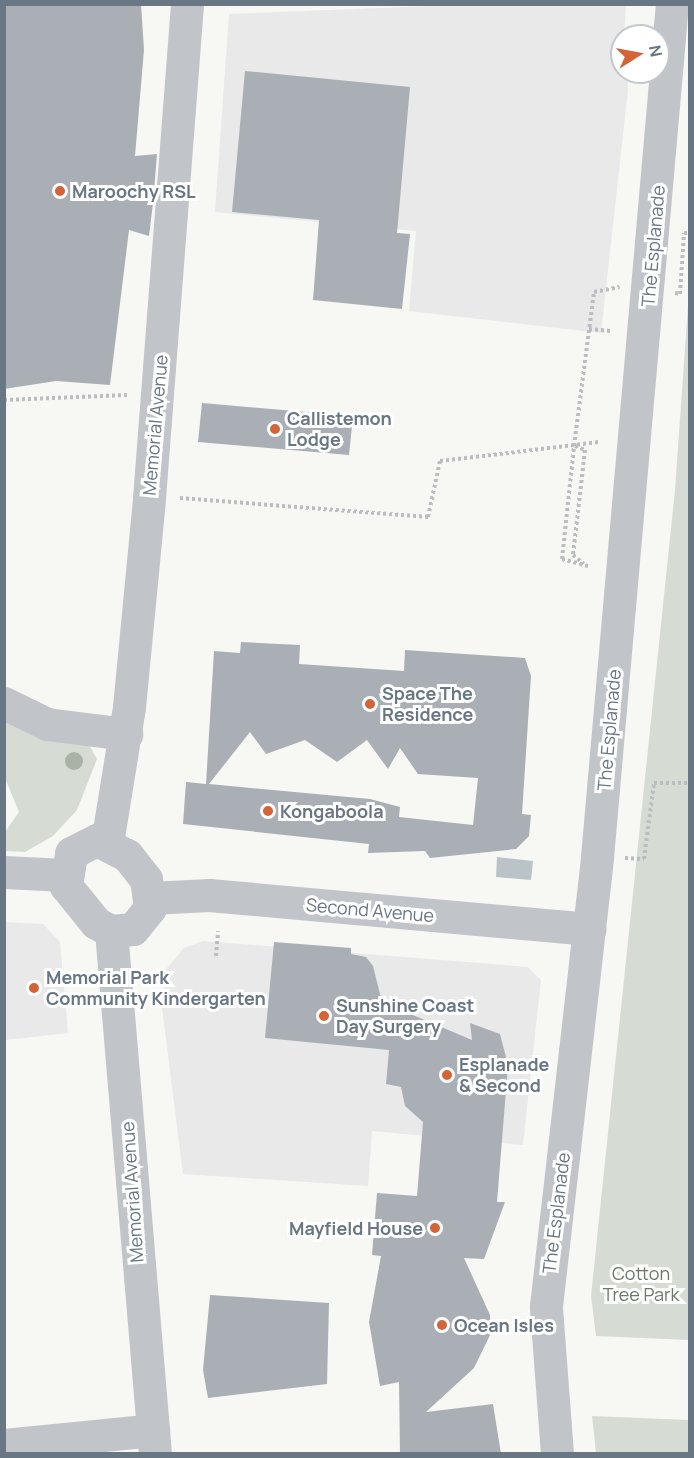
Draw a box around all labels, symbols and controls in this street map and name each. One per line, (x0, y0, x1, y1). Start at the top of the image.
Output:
north arrow (610, 24, 670, 84)
text: N (644, 43, 668, 59)
place label: Maroochy RSL (72, 180, 196, 202)
marker: Maroochy RSL (53, 184, 67, 198)
street label: The Esplanade (637, 184, 669, 308)
street label: Memorial Avenue (138, 354, 172, 496)
place label: Callistemon Lodge (287, 408, 392, 450)
marker: Callistemon Lodge (268, 422, 282, 436)
street label: The Esplanade (593, 668, 625, 792)
place label: Space The Residence (382, 683, 473, 726)
marker: Space The Residence (363, 697, 377, 711)
place label: Kongaboola (280, 800, 384, 822)
marker: Kongaboola (261, 804, 275, 818)
street label: Second Avenue (305, 894, 435, 926)
place label: Memorial Park Community Kindergarten (46, 967, 266, 1010)
marker: Memorial Park Community Kindergarten (27, 981, 41, 995)
place label: Sunshine Coast Day Surgery (336, 995, 474, 1038)
marker: Sunshine Coast Day Surgery (317, 1009, 331, 1023)
place label: Esplanade & Second (459, 1054, 549, 1096)
marker: Esplanade & Second (440, 1068, 454, 1082)
street label: Memorial Avenue (116, 1121, 148, 1263)
street label: The Esplanade (538, 1151, 574, 1275)
place label: Mayfield House (289, 1217, 423, 1239)
marker: Mayfield House (428, 1221, 442, 1235)
park label: Cotton Tree Park (603, 1263, 679, 1306)
place label: Ocean Isles (454, 1314, 554, 1336)
marker: Ocean Isles (435, 1318, 449, 1332)

